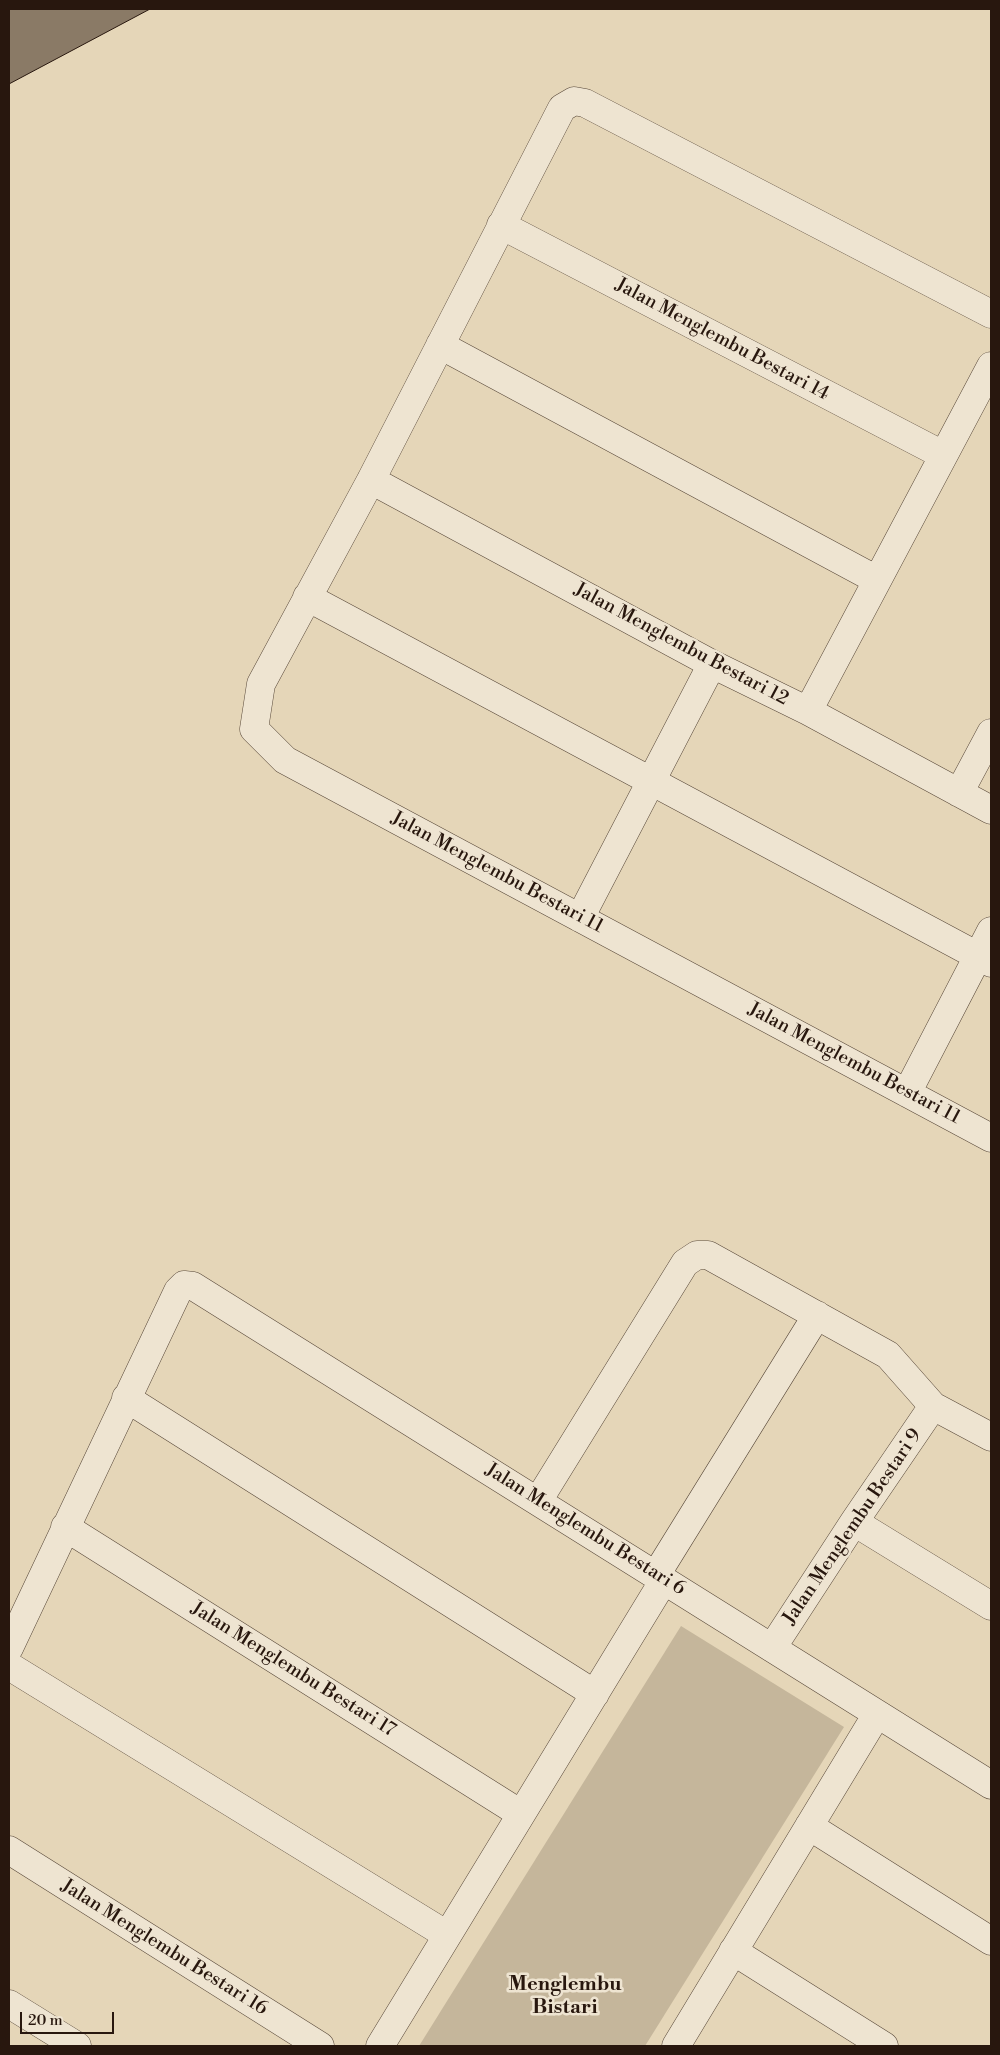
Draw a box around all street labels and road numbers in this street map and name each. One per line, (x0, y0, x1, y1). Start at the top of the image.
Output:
street label: Jalan Menglembu Bestari 14 (611, 274, 833, 406)
street label: Jalan Menglembu Bestari 12 (570, 579, 792, 711)
street label: Jalan Menglembu Bestari 11 (387, 807, 607, 939)
street label: Jalan Menglembu Bestari 11 (744, 998, 964, 1130)
street label: Jalan Menglembu Bestari 9 (779, 1425, 927, 1629)
street label: Jalan Menglembu Bestari 6 (481, 1459, 689, 1601)
street label: Jalan Menglembu Bestari 17 (187, 1598, 399, 1742)
street label: Jalan Menglembu Bestari 16 (57, 1875, 271, 2021)

